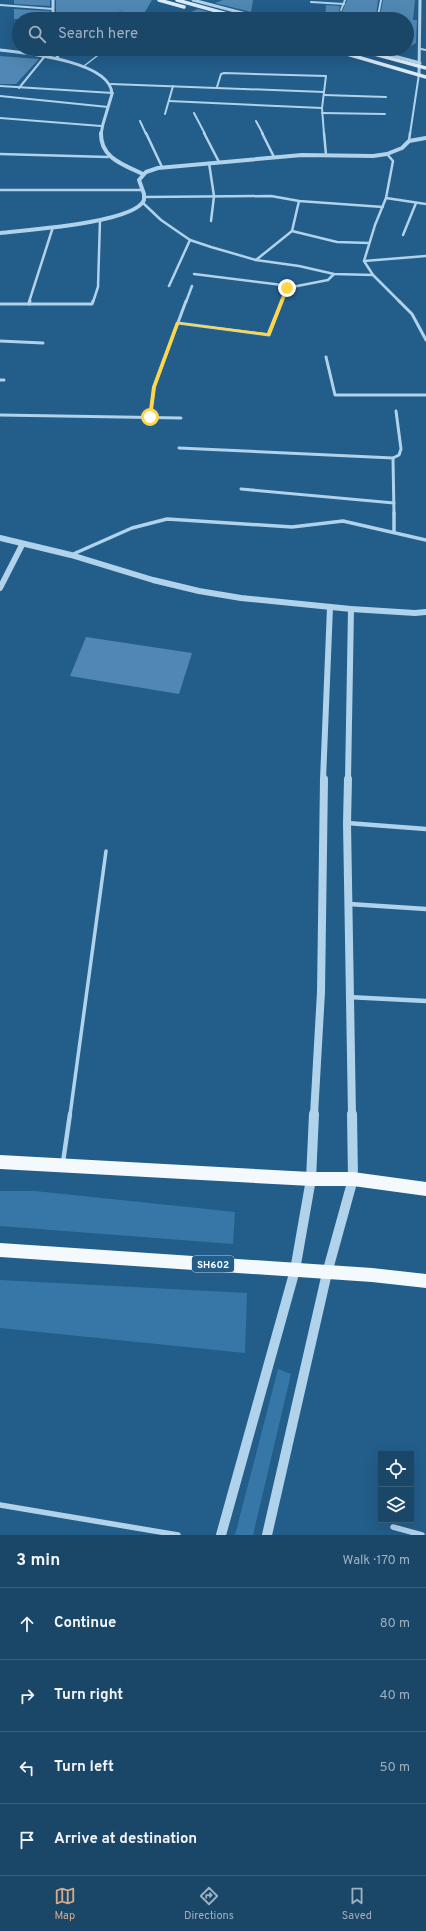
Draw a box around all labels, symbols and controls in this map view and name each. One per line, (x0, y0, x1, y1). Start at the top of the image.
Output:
search box (12, 12, 414, 56)
icon: search (26, 23, 48, 45)
text: Search here (58, 25, 138, 44)
route end (278, 279, 296, 297)
route start (141, 408, 159, 426)
road number: SH602 (192, 1256, 234, 1272)
map controls (378, 1451, 414, 1523)
button: locate (378, 1451, 414, 1487)
button: layers (378, 1487, 414, 1523)
text: 3 min (16, 1550, 60, 1572)
text: Walk · 170 m (343, 1553, 410, 1569)
icon: ahead (16, 1613, 38, 1635)
text: Continue (54, 1614, 116, 1633)
text: 80 m (380, 1616, 410, 1632)
icon: right (16, 1685, 38, 1707)
text: Turn right (54, 1686, 123, 1705)
text: 40 m (380, 1688, 410, 1704)
icon: left (16, 1757, 38, 1779)
text: Turn left (54, 1758, 114, 1777)
text: 50 m (380, 1760, 410, 1776)
icon: arrive (16, 1829, 38, 1851)
text: Arrive at destination (54, 1830, 197, 1849)
tab: Map (54, 1885, 76, 1923)
tab: Directions (184, 1885, 234, 1923)
tab: Saved (342, 1885, 372, 1923)

